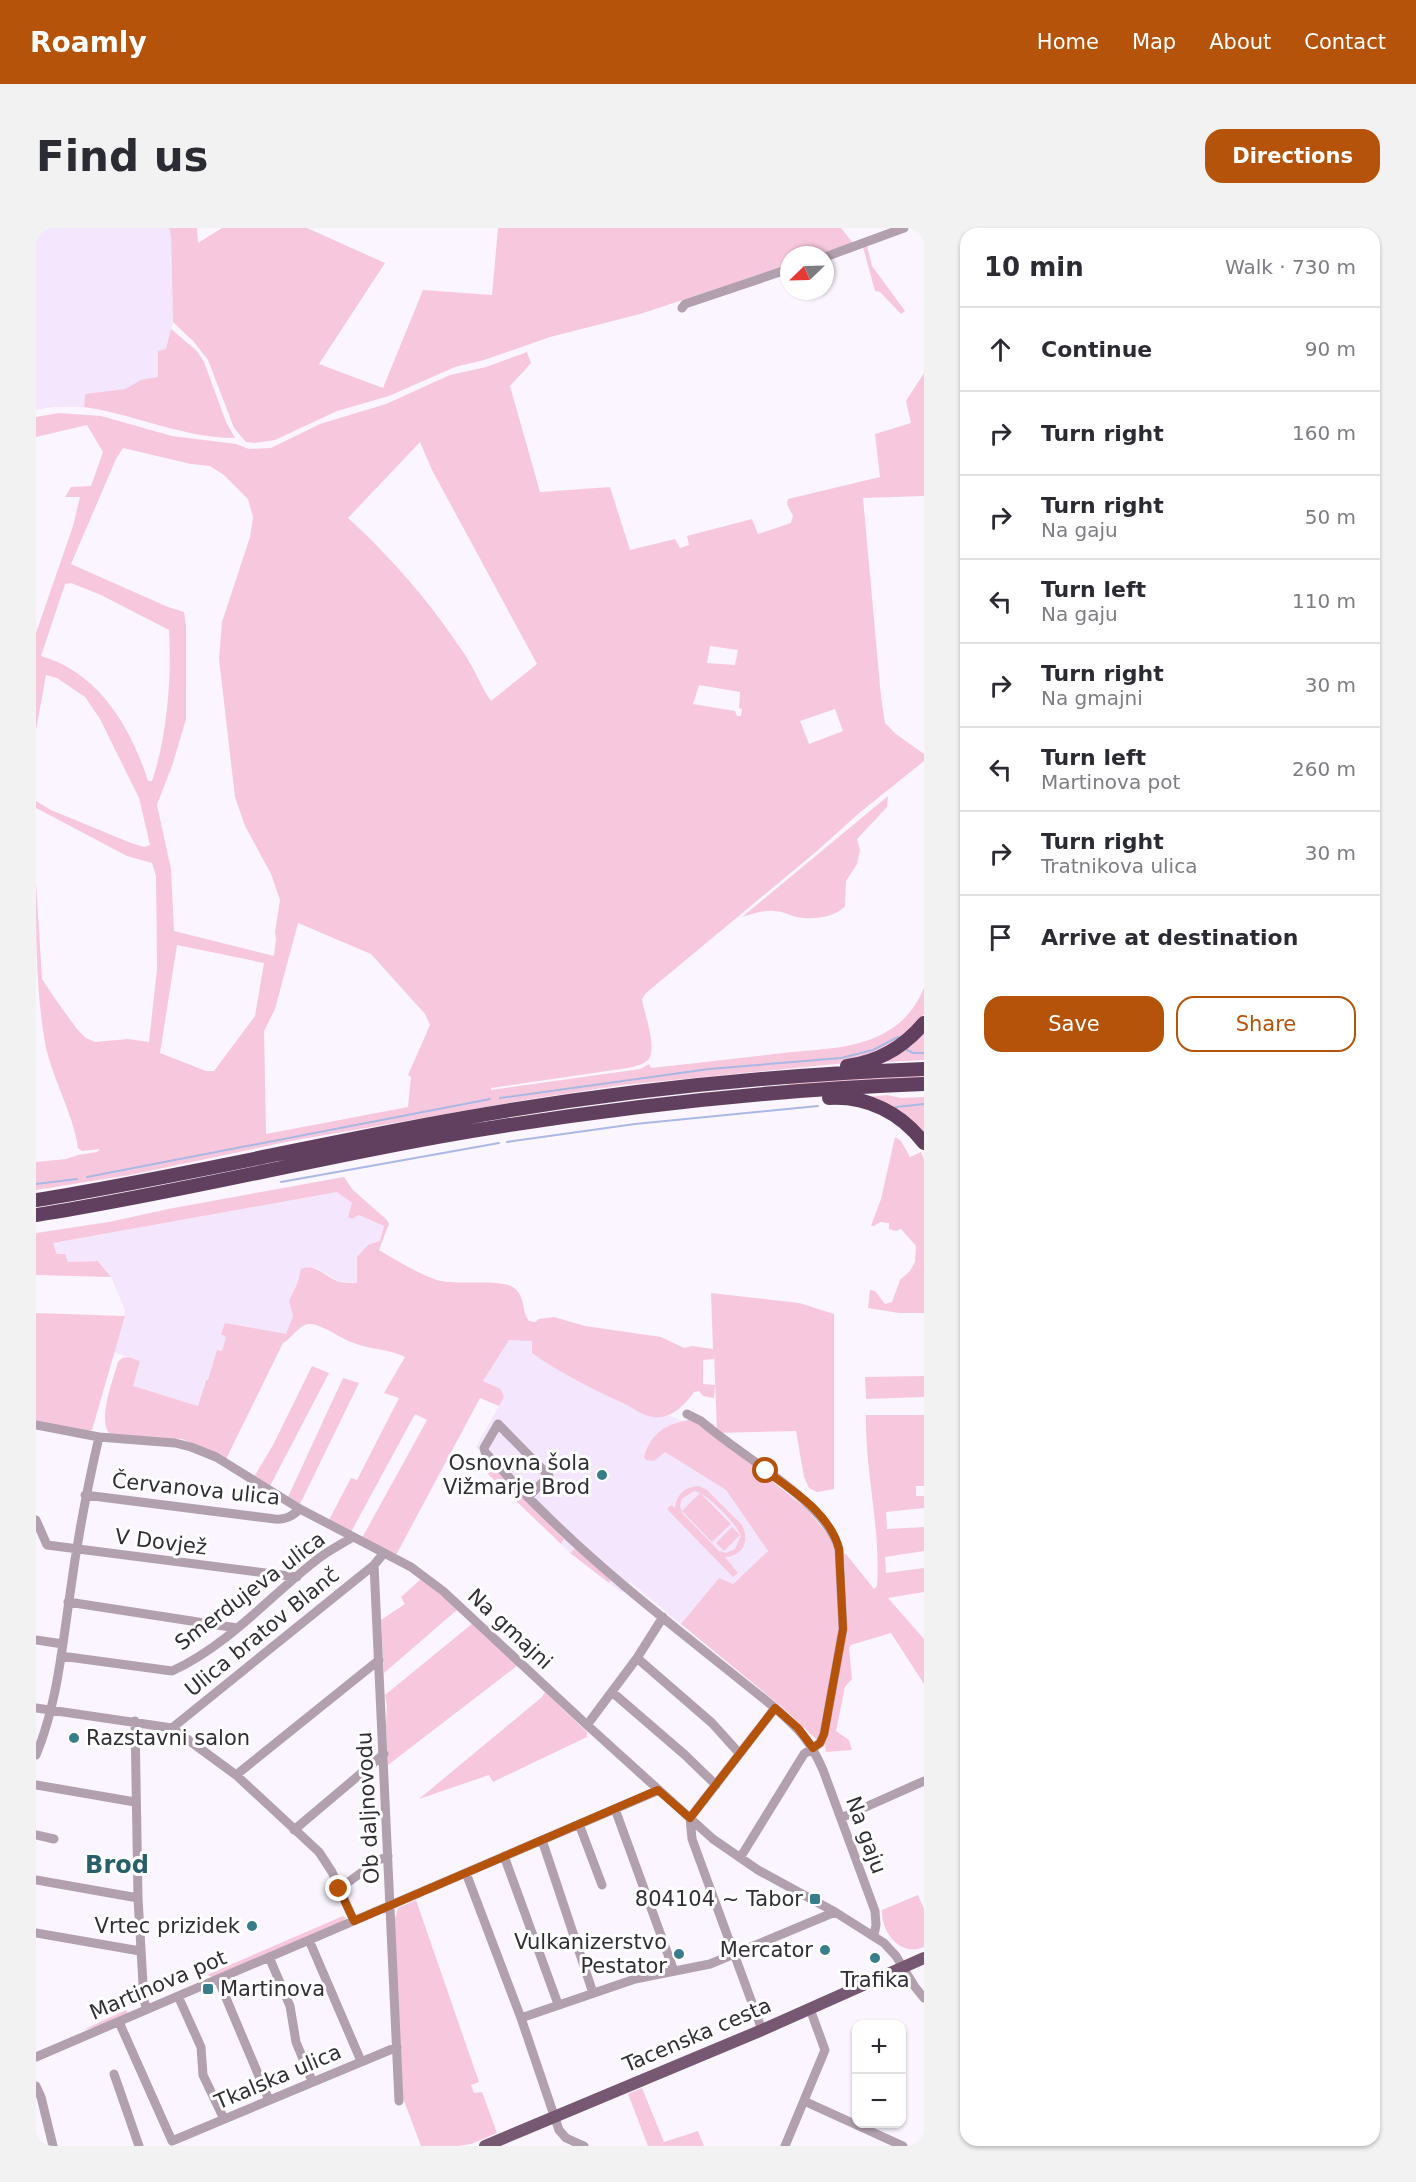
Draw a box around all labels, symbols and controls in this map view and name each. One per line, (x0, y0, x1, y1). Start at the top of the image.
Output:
text: Roamly (30, 26, 147, 59)
text: Home (1037, 30, 1099, 54)
text: Map (1132, 30, 1176, 54)
text: About (1209, 30, 1271, 54)
text: Contact (1304, 30, 1386, 54)
button: Directions (1205, 129, 1380, 183)
text: Find us (36, 132, 209, 181)
north arrow (780, 246, 834, 300)
text: 10 min (984, 252, 1084, 282)
text: Walk · 730 m (1225, 255, 1356, 279)
icon: ahead (984, 333, 1017, 366)
text: Continue (1041, 337, 1152, 362)
text: 90 m (1305, 337, 1356, 361)
icon: right (984, 417, 1017, 450)
text: Turn right (1041, 421, 1164, 446)
text: 160 m (1292, 421, 1356, 445)
text: Turn right (1041, 493, 1164, 518)
icon: right (984, 501, 1017, 534)
text: 50 m (1305, 505, 1356, 529)
text: Na gaju (1041, 518, 1118, 542)
text: Turn left (1041, 577, 1146, 602)
icon: left (984, 585, 1017, 618)
text: 110 m (1292, 589, 1356, 613)
text: Na gaju (1041, 602, 1118, 626)
text: Turn right (1041, 661, 1164, 686)
icon: right (984, 669, 1017, 702)
text: 30 m (1305, 673, 1356, 697)
text: Na gmajni (1041, 686, 1143, 710)
text: Turn left (1041, 745, 1146, 770)
icon: left (984, 753, 1017, 786)
text: 260 m (1292, 757, 1356, 781)
text: Martinova pot (1041, 770, 1180, 794)
text: Turn right (1041, 829, 1164, 854)
icon: right (984, 837, 1017, 870)
text: 30 m (1305, 841, 1356, 865)
text: Tratnikova ulica (1041, 854, 1197, 878)
icon: arrive (984, 921, 1017, 954)
text: Arrive at destination (1041, 925, 1298, 950)
button: Save (984, 996, 1164, 1052)
button: Share (1176, 996, 1356, 1052)
place label: Osnovna šola Vižmarje Brod (443, 1451, 590, 1499)
route start (752, 1457, 778, 1483)
street label: Červanova ulica (111, 1467, 281, 1510)
marker: Osnovna šola Vižmarje Brod (595, 1468, 609, 1482)
street label: V Dovjež (114, 1524, 208, 1560)
street label: Smerdujeva ulica (170, 1527, 330, 1655)
street label: Ulica bratov Blanč (180, 1563, 344, 1701)
street label: Na gmajni (463, 1584, 557, 1674)
place label: Razstavni salon (86, 1726, 250, 1750)
marker: Razstavni salon (67, 1731, 81, 1745)
street label: Ob daljnovodu (352, 1731, 384, 1885)
street label: Na gaju (841, 1793, 891, 1877)
district label: Brod (85, 1851, 149, 1879)
route end (325, 1875, 351, 1901)
place label: 804104 ~ Tabor (635, 1887, 803, 1911)
marker: 804104 ~ Tabor (808, 1892, 822, 1906)
place label: Vrtec prizidek (95, 1914, 241, 1938)
marker: Vrtec prizidek (245, 1919, 259, 1933)
place label: Vulkanizerstvo Pestator (514, 1930, 667, 1978)
place label: Mercator (720, 1938, 813, 1962)
marker: Mercator (818, 1943, 832, 1957)
street label: Martinova pot (86, 1945, 230, 2025)
marker: Vulkanizerstvo Pestator (672, 1947, 686, 1961)
marker: Trafika (868, 1951, 882, 1965)
place label: Trafika (839, 1968, 910, 1992)
place label: Martinova (220, 1977, 325, 2001)
marker: Martinova (201, 1982, 215, 1996)
street label: Tacenska cesta (618, 1993, 775, 2077)
map controls (852, 2020, 906, 2128)
button: + (852, 2020, 906, 2074)
street label: Tkalska ulica (210, 2040, 345, 2115)
button: − (852, 2074, 906, 2128)

